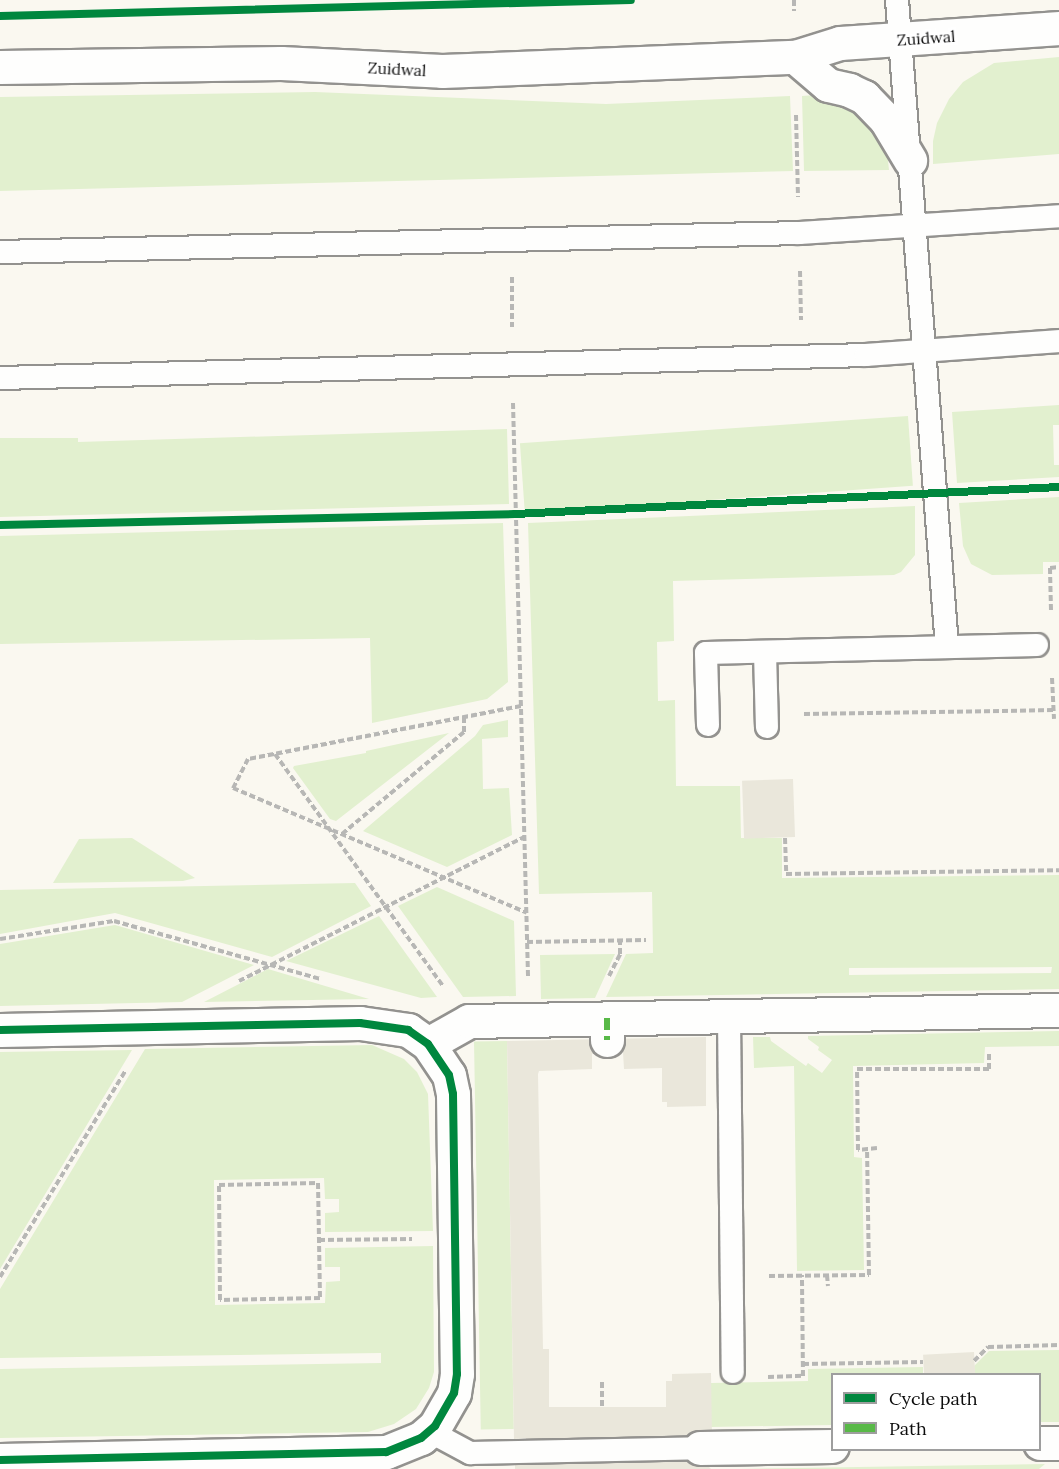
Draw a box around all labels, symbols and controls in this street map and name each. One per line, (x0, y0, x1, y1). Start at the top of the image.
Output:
street label: Zuidwal (896, 26, 956, 50)
street label: Zuidwal (367, 58, 427, 80)
legend (831, 1373, 1041, 1451)
text: Cycle path (889, 1387, 978, 1410)
text: Path (889, 1417, 927, 1440)

